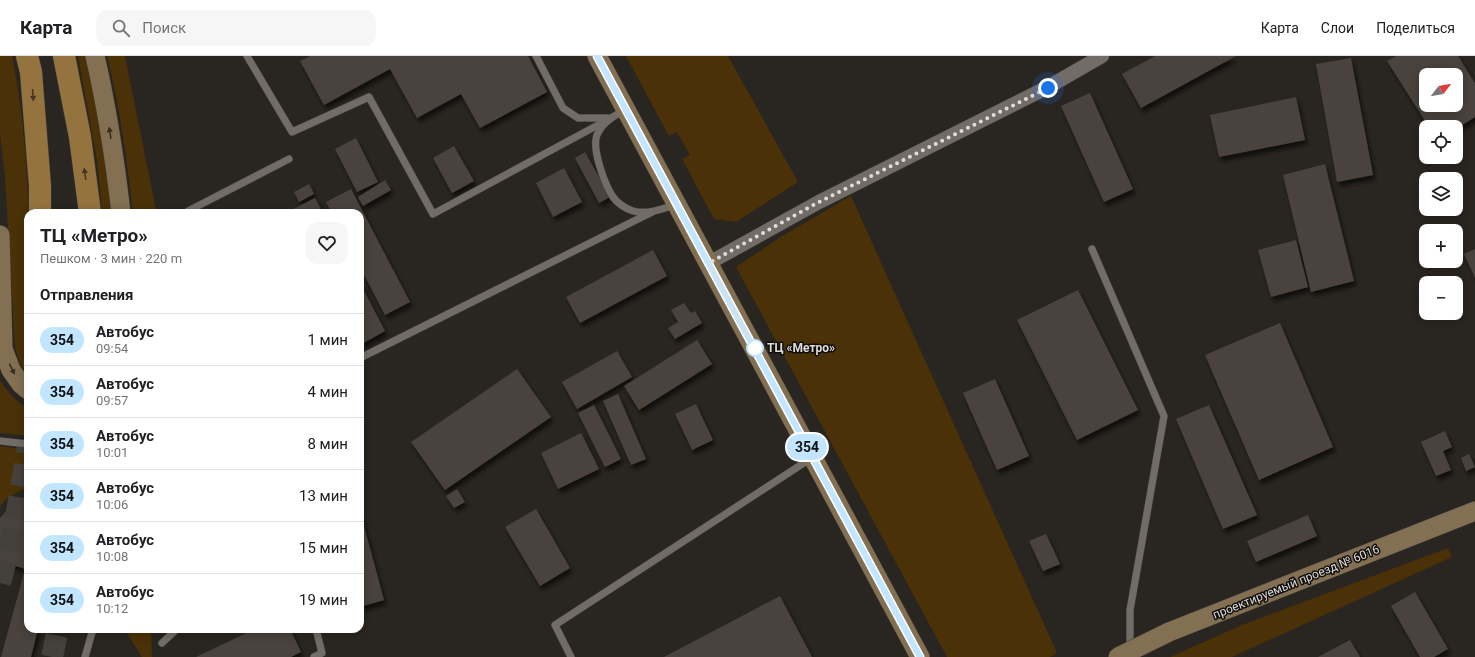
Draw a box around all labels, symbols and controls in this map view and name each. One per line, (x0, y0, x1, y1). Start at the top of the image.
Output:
search box (96, 10, 376, 46)
text: Карта (20, 16, 72, 39)
icon: search (110, 17, 132, 39)
text: Поиск (142, 19, 186, 37)
text: Карта (1261, 20, 1299, 36)
text: Слои (1321, 20, 1354, 36)
text: Поделиться (1376, 20, 1455, 36)
north arrow (1419, 68, 1463, 112)
map controls (1419, 68, 1463, 320)
your location (1038, 78, 1058, 98)
one-way arrow (29, 89, 36, 101)
button: locate (1419, 120, 1463, 164)
one-way arrow (107, 127, 113, 139)
one-way arrow (82, 168, 88, 180)
button: layers (1419, 172, 1463, 216)
button: heart (306, 222, 348, 264)
text: ТЦ «Метро» (40, 224, 148, 247)
button: + (1419, 224, 1463, 268)
text: Пешком · 3 мин · 220 m (40, 251, 182, 266)
button: − (1419, 276, 1463, 320)
text: Отправления (40, 286, 133, 304)
text: Автобус (96, 323, 154, 341)
text: 1 мин (307, 331, 348, 349)
text: 354 (50, 332, 74, 348)
marker: ТЦ «Метро» (746, 339, 764, 357)
text: 09:54 (96, 341, 128, 356)
place label: ТЦ «Метро» (767, 341, 835, 355)
one-way arrow (9, 363, 15, 375)
text: Автобус (96, 375, 154, 393)
text: 4 мин (307, 383, 348, 401)
text: 354 (50, 384, 74, 400)
text: 09:57 (96, 393, 128, 408)
text: Автобус (96, 427, 154, 445)
line badge: 354 (784, 434, 830, 460)
text: 8 мин (307, 435, 348, 453)
text: 354 (50, 436, 74, 452)
text: 354 (795, 439, 819, 455)
text: 10:01 (96, 445, 128, 460)
text: Автобус (96, 479, 154, 497)
text: 13 мин (299, 487, 348, 505)
text: 354 (50, 488, 74, 504)
text: 10:06 (96, 497, 128, 512)
text: Автобус (96, 531, 154, 549)
text: 15 мин (299, 539, 348, 557)
text: 354 (50, 540, 74, 556)
street label: проектируемый проезд № 6016 (1211, 542, 1382, 622)
text: 10:08 (96, 549, 128, 564)
text: Автобус (96, 583, 154, 601)
text: 19 мин (299, 591, 348, 609)
text: 354 (50, 592, 74, 608)
text: 10:12 (96, 601, 128, 616)

